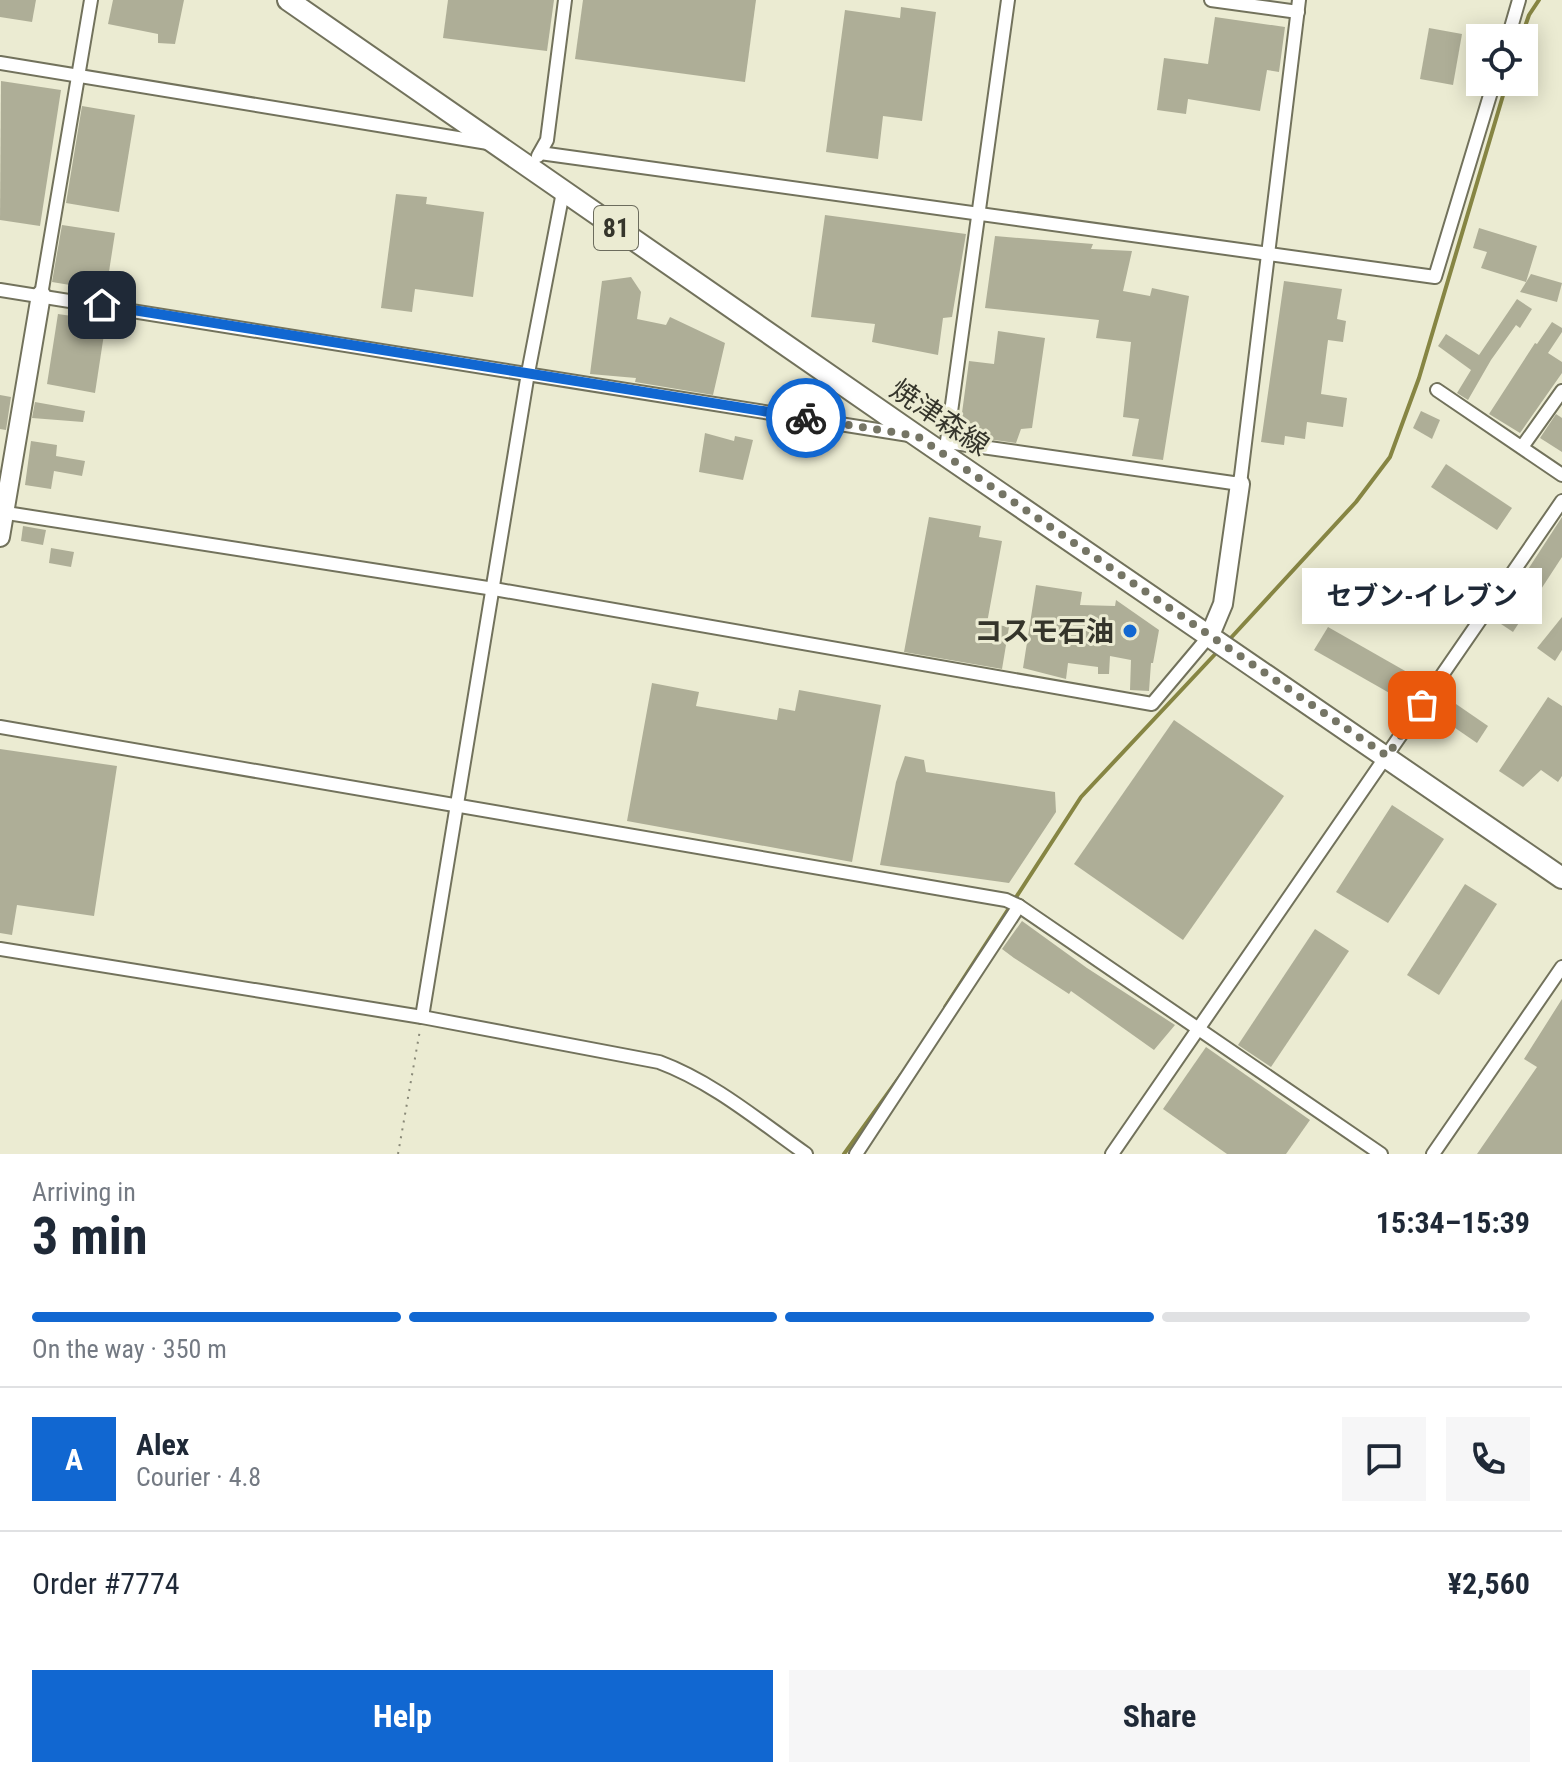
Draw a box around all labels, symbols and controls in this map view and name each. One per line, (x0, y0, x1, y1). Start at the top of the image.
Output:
map controls (1466, 24, 1538, 96)
button: locate (1466, 24, 1538, 96)
road number: 81 (594, 206, 638, 250)
pin (68, 271, 136, 339)
icon: home (80, 283, 124, 327)
street label: 焼津森線 (884, 372, 995, 462)
courier (766, 378, 846, 458)
icon: bike (784, 396, 828, 440)
callout: セブン-イレブン (1302, 569, 1542, 625)
text: セブン-イレブン (1326, 581, 1518, 611)
place label: コスモ石油 (974, 615, 1114, 648)
marker: コスモ石油 (1121, 622, 1139, 640)
pin (1388, 671, 1456, 739)
icon: bag (1400, 683, 1444, 727)
text: Arriving in (32, 1177, 136, 1207)
text: 15:34–15:39 (1376, 1205, 1530, 1240)
text: 3 min (32, 1206, 148, 1267)
text: On the way · 350 m (32, 1334, 227, 1364)
button: chat (1342, 1417, 1426, 1501)
button: phone (1446, 1417, 1530, 1501)
text: Alex (136, 1427, 189, 1462)
text: A (65, 1442, 83, 1477)
text: Courier · 4.8 (136, 1462, 261, 1492)
text: Order #7774 (32, 1566, 180, 1601)
text: ¥2,560 (1448, 1566, 1530, 1601)
button: Help (32, 1670, 773, 1762)
button: Share (789, 1670, 1530, 1762)

